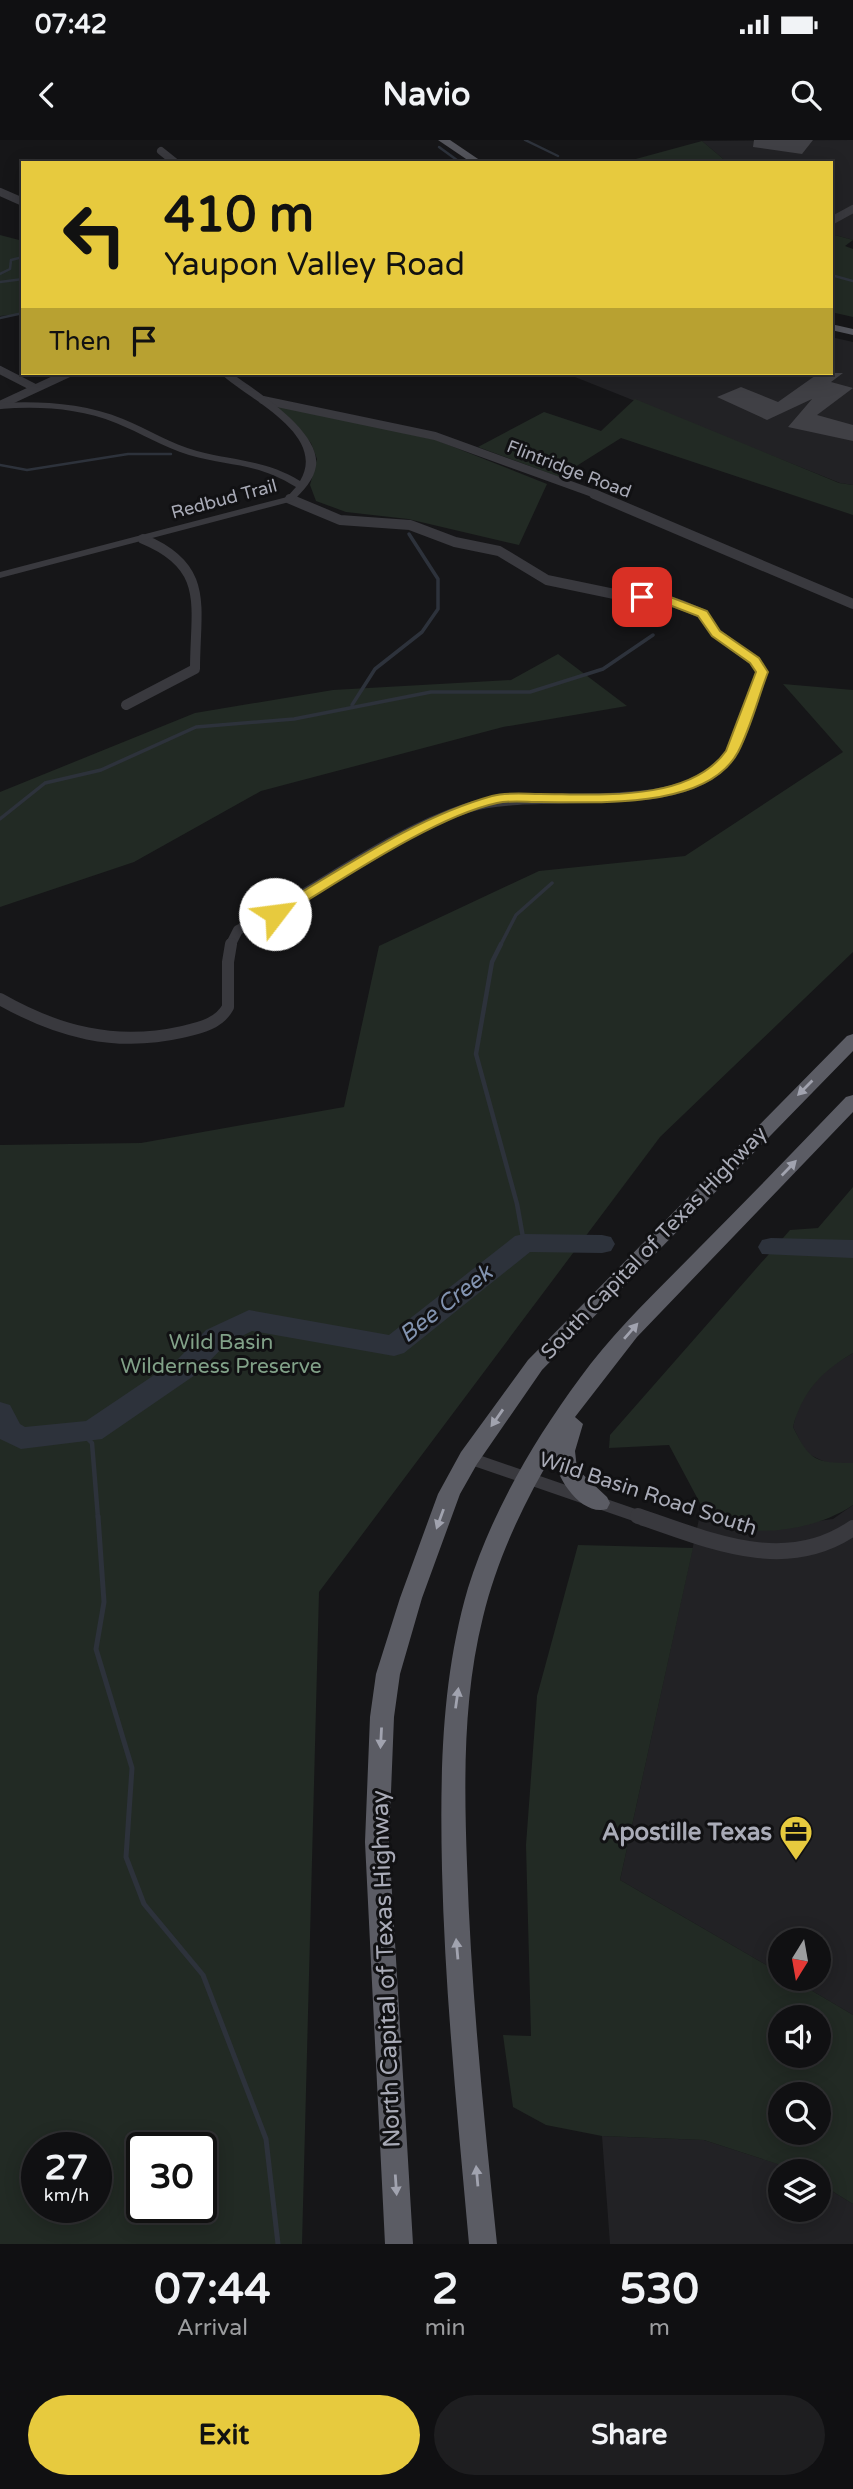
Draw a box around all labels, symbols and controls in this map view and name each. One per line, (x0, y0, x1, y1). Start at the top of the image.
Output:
text: 07:42 (35, 9, 107, 40)
icon: back (28, 76, 66, 114)
text: Navio (383, 76, 470, 114)
icon: search (787, 76, 825, 114)
text: 410 m (164, 186, 314, 245)
icon: left (49, 189, 140, 280)
text: Yaupon Valley Road (164, 246, 465, 284)
icon: arrive (125, 322, 163, 360)
text: Then (49, 326, 111, 357)
street label: Flintridge Road (504, 435, 634, 503)
street label: Redbud Trail (169, 474, 279, 524)
pin (612, 567, 672, 627)
icon: arrive (623, 578, 661, 616)
position arrow (238, 877, 312, 951)
one-way arrow (796, 1080, 813, 1097)
street label: South Capital of Texas Highway (536, 1121, 772, 1365)
one-way arrow (780, 1160, 796, 1177)
water label: Bee Creek (394, 1258, 499, 1349)
one-way arrow (622, 1323, 638, 1340)
park label: Wild Basin Wilderness Preserve (120, 1330, 322, 1379)
one-way arrow (490, 1409, 504, 1427)
street label: Wild Basin Road South (536, 1447, 760, 1541)
one-way arrow (434, 1509, 445, 1530)
one-way arrow (452, 1686, 463, 1708)
one-way arrow (375, 1727, 386, 1749)
street label: North Capital of Texas Highway (365, 1790, 407, 2148)
office icon: Apostille Texas (777, 1813, 815, 1862)
place label: Apostille Texas (602, 1818, 772, 1847)
north arrow (768, 1928, 831, 1992)
map controls (768, 1928, 831, 2222)
one-way arrow (451, 1938, 462, 1960)
button: sound (768, 2005, 831, 2068)
button: search (768, 2082, 831, 2145)
speed limit sign: 30 (126, 2132, 217, 2223)
text: 27 (45, 2147, 88, 2189)
button: layers (768, 2159, 831, 2222)
one-way arrow (471, 2165, 482, 2187)
one-way arrow (390, 2174, 401, 2196)
text: km/h (44, 2184, 89, 2206)
text: 07:44 (154, 2264, 271, 2315)
text: 2 (432, 2264, 458, 2315)
text: 530 (620, 2264, 699, 2315)
text: Arrival (177, 2314, 248, 2342)
text: min (425, 2314, 466, 2342)
text: m (649, 2314, 670, 2342)
button: Exit (28, 2395, 420, 2475)
button: Share (434, 2395, 825, 2475)

